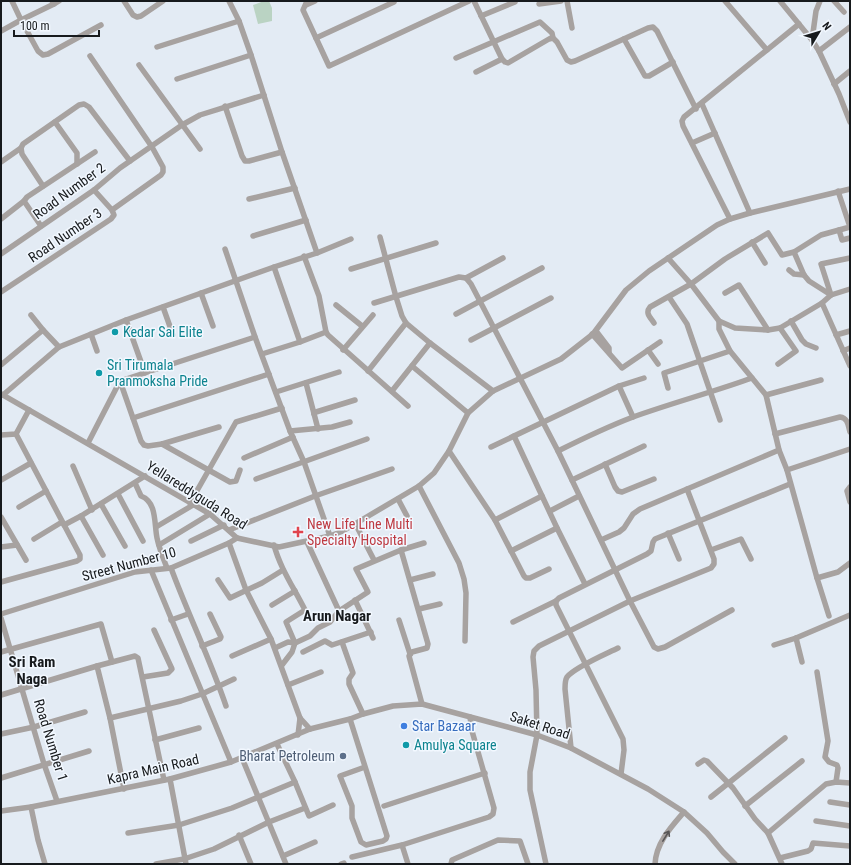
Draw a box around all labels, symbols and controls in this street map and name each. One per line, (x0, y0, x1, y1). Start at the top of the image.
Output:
scale bar (14, 12, 99, 38)
north arrow (799, 12, 839, 52)
text: 100 m (20, 19, 50, 33)
text: N (819, 19, 834, 33)
street label: Road Number 2 (30, 159, 108, 223)
street label: Road Number 3 (25, 205, 105, 265)
place label: Kedar Sai Elite (123, 324, 203, 340)
marker: Kedar Sai Elite (110, 327, 120, 337)
place label: Sri Tirumala Pranmoksha Pride (107, 357, 208, 389)
marker: Sri Tirumala Pranmoksha Pride (94, 368, 104, 378)
street label: Yellareddyguda Road (144, 458, 250, 532)
place label: New Life Line Multi Specialty Hospital (307, 516, 413, 548)
marker: New Life Line Multi Specialty Hospital (292, 526, 304, 538)
street label: Street Number 10 (80, 544, 178, 584)
district label: Arun Nagar (303, 607, 371, 625)
district label: Sri Ram Naga (9, 653, 55, 688)
street label: Road Number 1 (31, 697, 71, 783)
street label: Saket Road (508, 708, 572, 742)
place label: Star Bazaar (412, 718, 476, 734)
marker: Star Bazaar (399, 721, 409, 731)
place label: Amulya Square (414, 737, 497, 753)
marker: Amulya Square (401, 740, 411, 750)
place label: Bharat Petroleum (239, 748, 335, 764)
street label: Kapra Main Road (106, 751, 200, 787)
marker: Bharat Petroleum (338, 751, 348, 761)
one-way arrow (662, 830, 670, 842)

